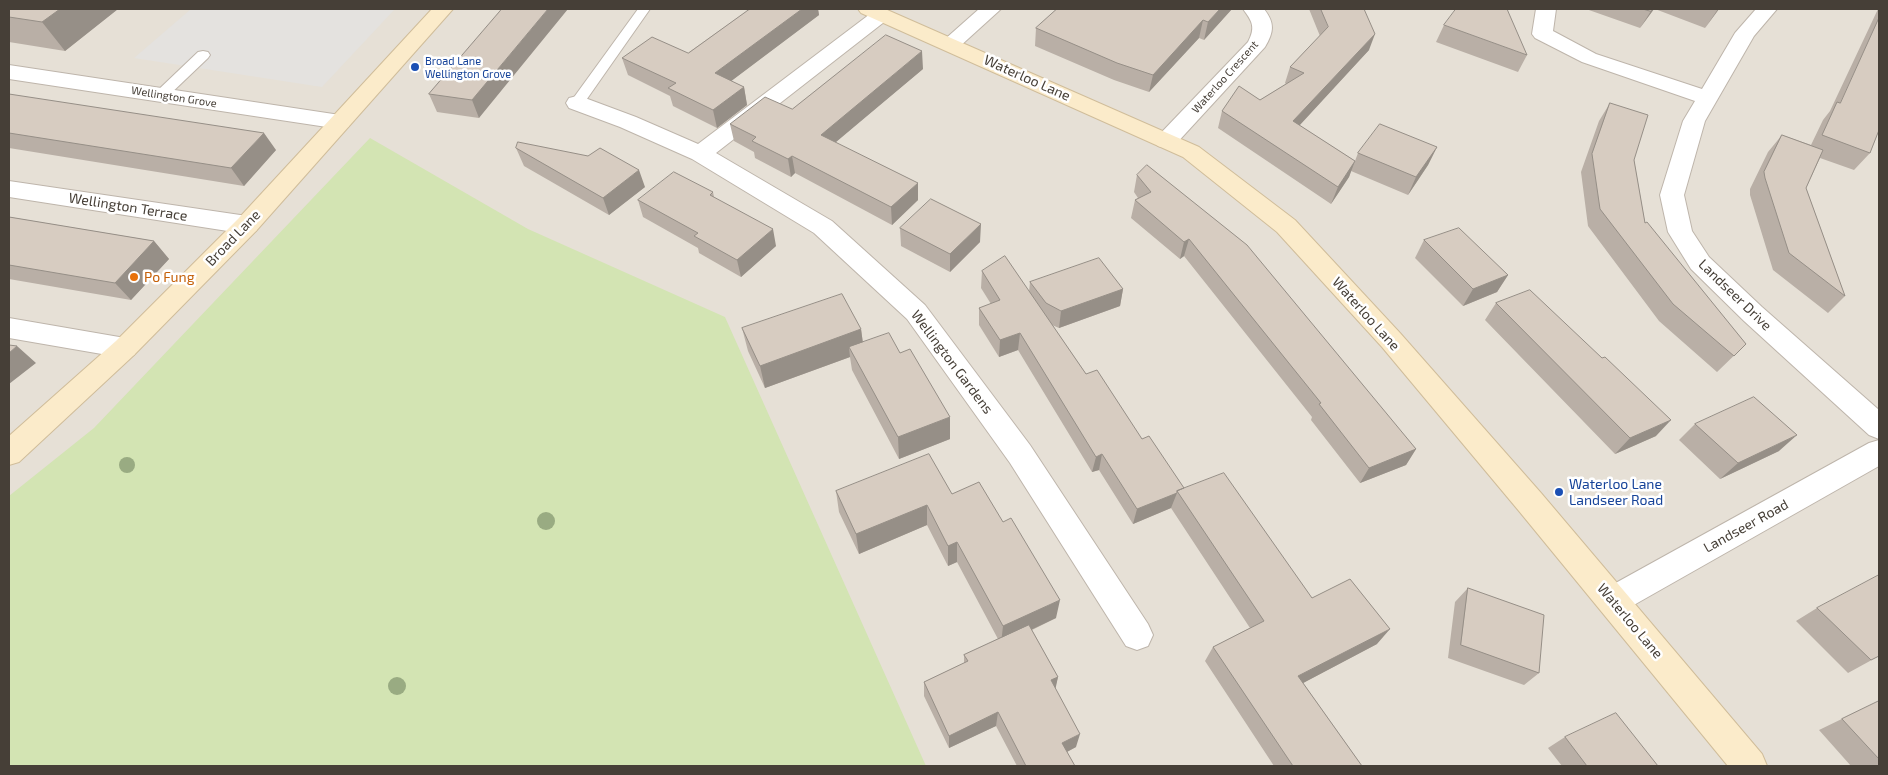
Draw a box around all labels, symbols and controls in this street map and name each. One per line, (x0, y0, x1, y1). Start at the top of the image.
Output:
street label: Waterloo Crescent (1189, 38, 1261, 116)
street label: Waterloo Lane (981, 51, 1073, 105)
place label: Broad Lane Wellington Grove (425, 54, 511, 80)
marker: Broad Lane Wellington Grove (409, 61, 421, 73)
street label: Wellington Grove (130, 84, 218, 110)
street label: Wellington Terrace (67, 189, 189, 225)
street label: Broad Lane (202, 206, 264, 270)
street label: Landseer Drive (1695, 256, 1775, 334)
place label: Po Fung (144, 269, 194, 285)
marker: Po Fung (128, 271, 140, 283)
street label: Waterloo Lane (1329, 274, 1403, 354)
street label: Wellington Gardens (908, 307, 996, 417)
place label: Waterloo Lane Landseer Road (1569, 476, 1663, 508)
marker: Waterloo Lane Landseer Road (1553, 486, 1565, 498)
street label: Landseer Road (1701, 496, 1791, 556)
street label: Waterloo Lane (1594, 580, 1666, 662)

